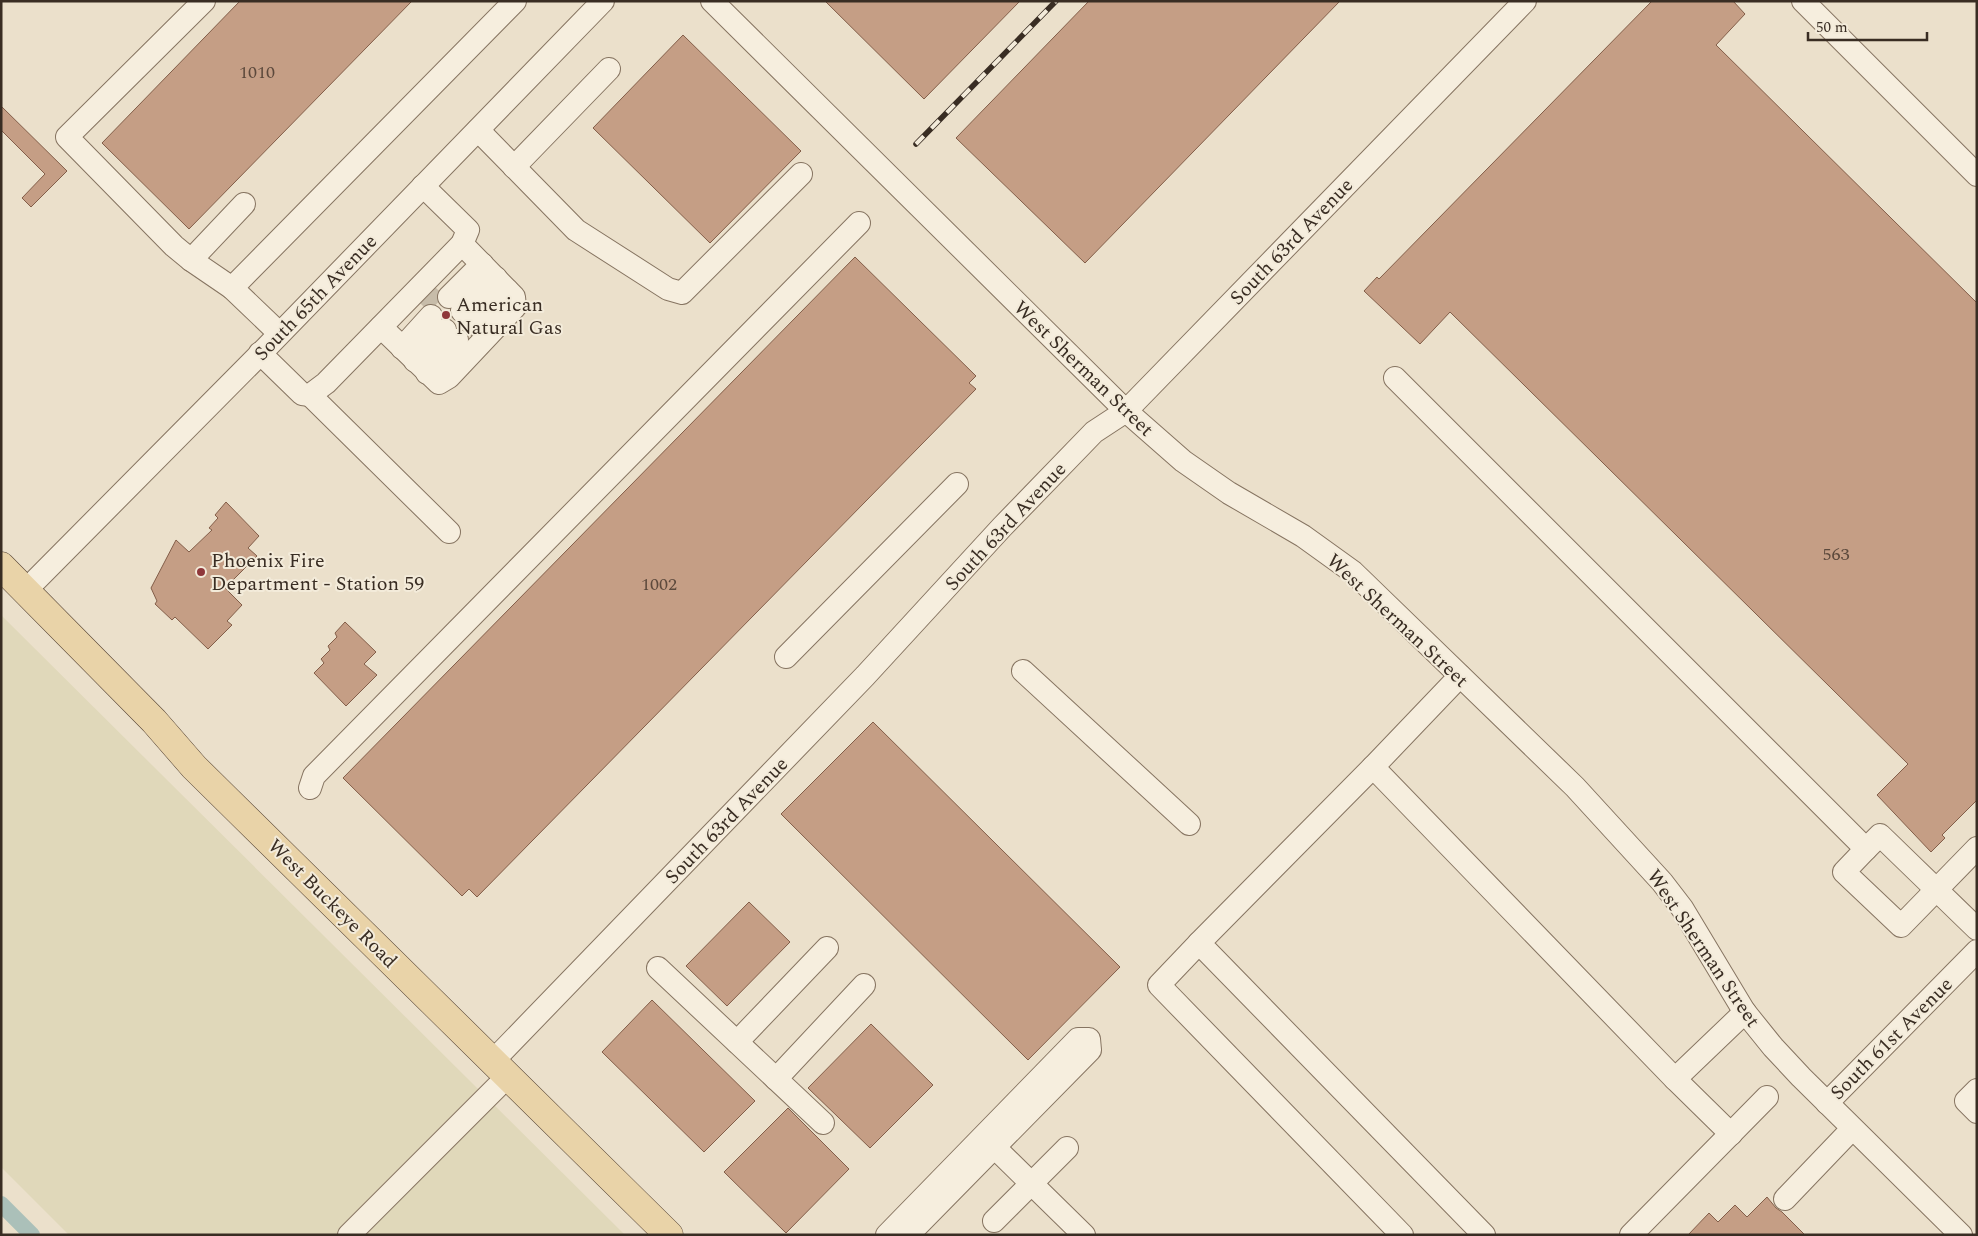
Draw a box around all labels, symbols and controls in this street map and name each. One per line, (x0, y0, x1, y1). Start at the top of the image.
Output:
scale bar (1808, 10, 1927, 42)
text: 50 m (1816, 16, 1848, 39)
house number: 1010 (239, 59, 275, 86)
street label: South 63rd Avenue (1223, 171, 1360, 312)
street label: South 65th Avenue (247, 227, 384, 368)
place label: American Natural Gas (456, 290, 562, 343)
street label: West Sherman Street (1006, 294, 1160, 444)
marker: American Natural Gas (440, 309, 452, 321)
street label: South 63rd Avenue (938, 455, 1074, 598)
house number: 563 (1823, 541, 1850, 568)
place label: Phoenix Fire Department - Station 59 (211, 546, 424, 599)
street label: West Sherman Street (1319, 547, 1475, 695)
marker: Phoenix Fire Department - Station 59 (195, 566, 207, 578)
house number: 1002 (641, 571, 677, 598)
street label: South 63rd Avenue (658, 750, 795, 891)
street label: West Buckeye Road (260, 832, 404, 976)
street label: West Sherman Street (1639, 863, 1767, 1034)
street label: South 61st Avenue (1823, 970, 1960, 1107)

